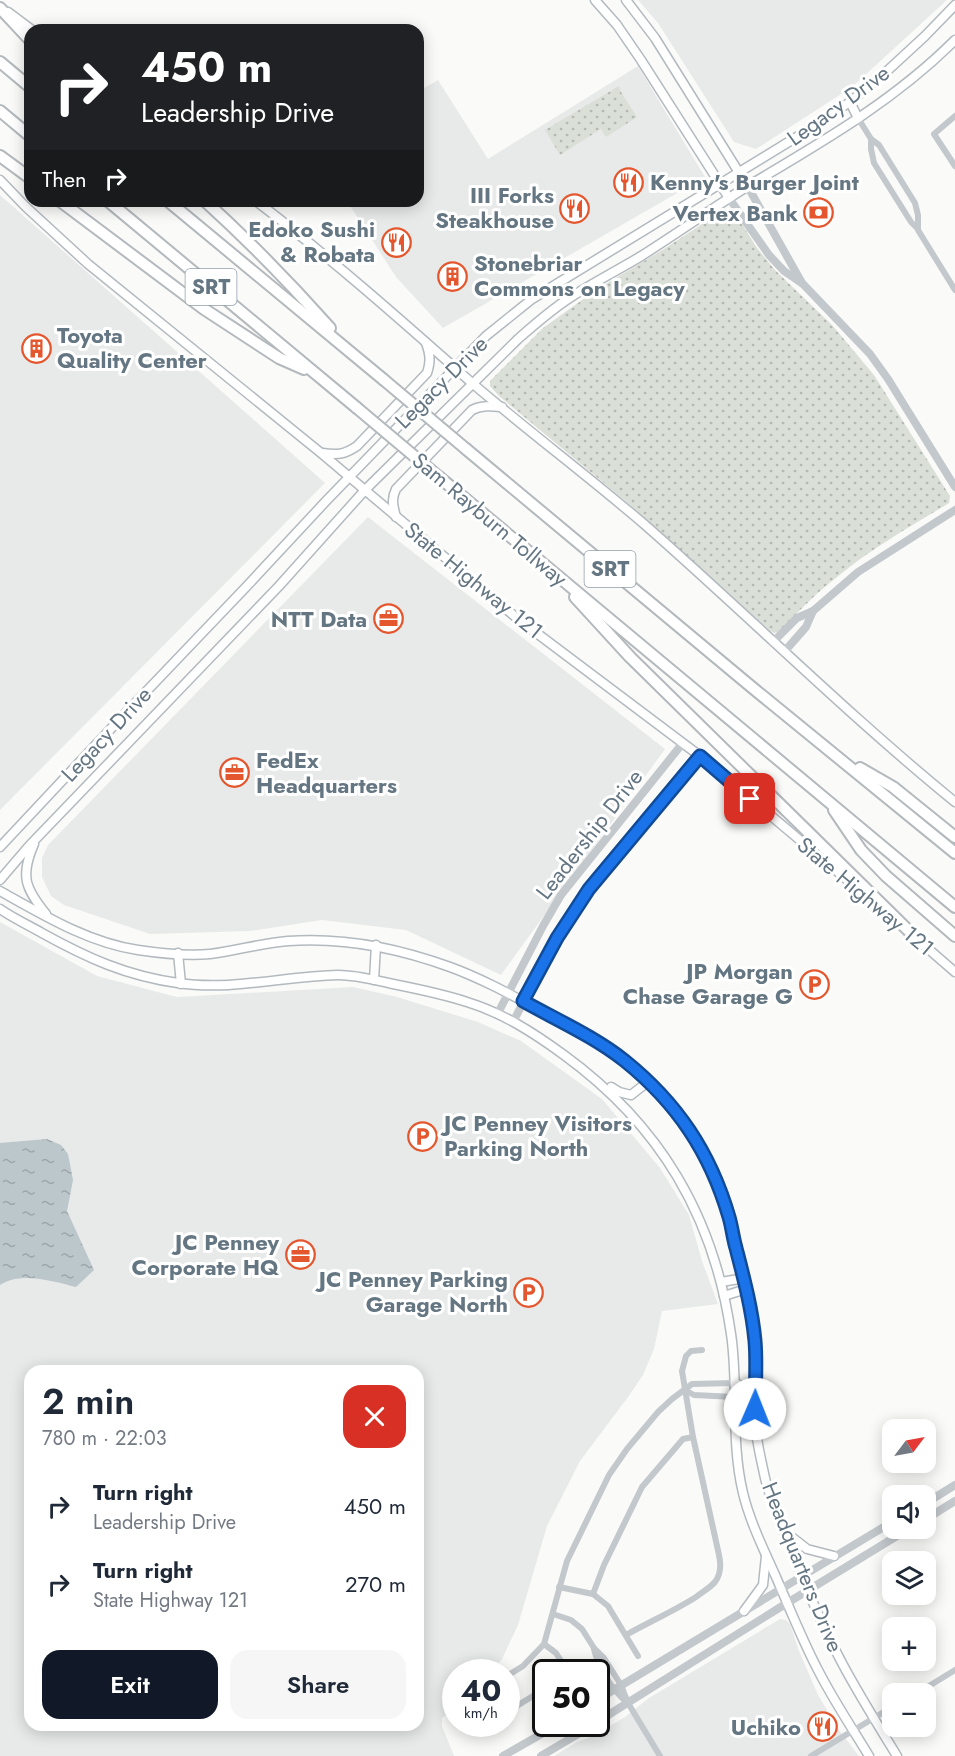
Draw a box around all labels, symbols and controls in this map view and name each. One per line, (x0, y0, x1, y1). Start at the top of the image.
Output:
text: 450 m (141, 37, 272, 98)
icon: right (42, 48, 120, 126)
street label: Legacy Drive (780, 57, 896, 153)
text: Leadership Drive (141, 93, 334, 132)
icon: right (99, 162, 132, 195)
text: Then (42, 163, 87, 195)
restaurant icon: Kenny's Burger Joint (613, 166, 645, 198)
place label: Kenny's Burger Joint (650, 166, 859, 198)
place label: III Forks Steakhouse (435, 179, 554, 236)
restaurant icon: III Forks Steakhouse (559, 192, 591, 224)
place label: Vertex Bank (672, 197, 798, 229)
bank icon: Vertex Bank (803, 197, 835, 229)
place label: Edoko Sushi & Robata (248, 213, 375, 270)
restaurant icon: Edoko Sushi & Robata (380, 226, 412, 258)
place label: Stonebriar Commons on Legacy (474, 247, 685, 304)
building icon: Stonebriar Commons on Legacy (437, 260, 469, 292)
road number: SRT (186, 269, 236, 305)
place label: Toyota Quality Center (57, 319, 207, 376)
street label: Legacy Drive (387, 328, 495, 436)
building icon: Toyota Quality Center (20, 332, 52, 364)
street label: Sam Rayburn Tollway (405, 444, 575, 594)
street label: State Highway 121 (398, 514, 550, 646)
road number: SRT (584, 551, 636, 587)
place label: NTT Data (271, 603, 367, 635)
office icon: NTT Data (372, 603, 404, 635)
street label: Legacy Drive (53, 679, 159, 789)
place label: FedEx Headquarters (256, 744, 397, 801)
office icon: FedEx Headquarters (219, 757, 251, 789)
street label: Leadership Drive (528, 762, 650, 906)
pin (724, 773, 775, 824)
icon: arrive (733, 782, 766, 815)
street label: State Highway 121 (790, 829, 942, 963)
place label: JP Morgan Chase Garage G (623, 955, 793, 1012)
parking icon: JP Morgan Chase Garage G (798, 968, 830, 1000)
place label: JC Penney Visitors Parking North (440, 1107, 632, 1164)
parking icon: JC Penney Visitors Parking North (407, 1120, 439, 1152)
place label: JC Penney Corporate HQ (132, 1226, 280, 1283)
office icon: JC Penney Corporate HQ (284, 1239, 316, 1271)
place label: JC Penney Parking Garage North (315, 1263, 508, 1320)
parking icon: JC Penney Parking Garage North (513, 1276, 545, 1308)
text: 2 min (42, 1375, 134, 1427)
position arrow (723, 1377, 787, 1441)
button: close (343, 1385, 406, 1448)
north arrow (882, 1419, 936, 1473)
map controls (882, 1419, 936, 1737)
text: 780 m · 22:03 (42, 1424, 167, 1453)
text: Turn right (93, 1476, 193, 1508)
street label: Headquarters Drive (754, 1477, 852, 1657)
button: sound (882, 1485, 936, 1539)
icon: right (42, 1490, 75, 1523)
text: 450 m (344, 1490, 406, 1522)
text: Leadership Drive (93, 1508, 236, 1537)
button: layers (882, 1551, 936, 1605)
text: Turn right (93, 1554, 193, 1586)
icon: right (42, 1568, 75, 1601)
text: 270 m (345, 1568, 406, 1600)
text: State Highway 121 (93, 1586, 248, 1615)
button: + (882, 1617, 936, 1671)
button: Exit (42, 1650, 218, 1719)
button: Share (230, 1650, 406, 1719)
speed limit sign: 50 (532, 1659, 610, 1737)
text: 40 (461, 1669, 501, 1712)
button: − (882, 1683, 936, 1737)
text: km/h (464, 1702, 498, 1724)
place label: Uchiko (731, 1711, 801, 1743)
restaurant icon: Uchiko (806, 1711, 838, 1743)

